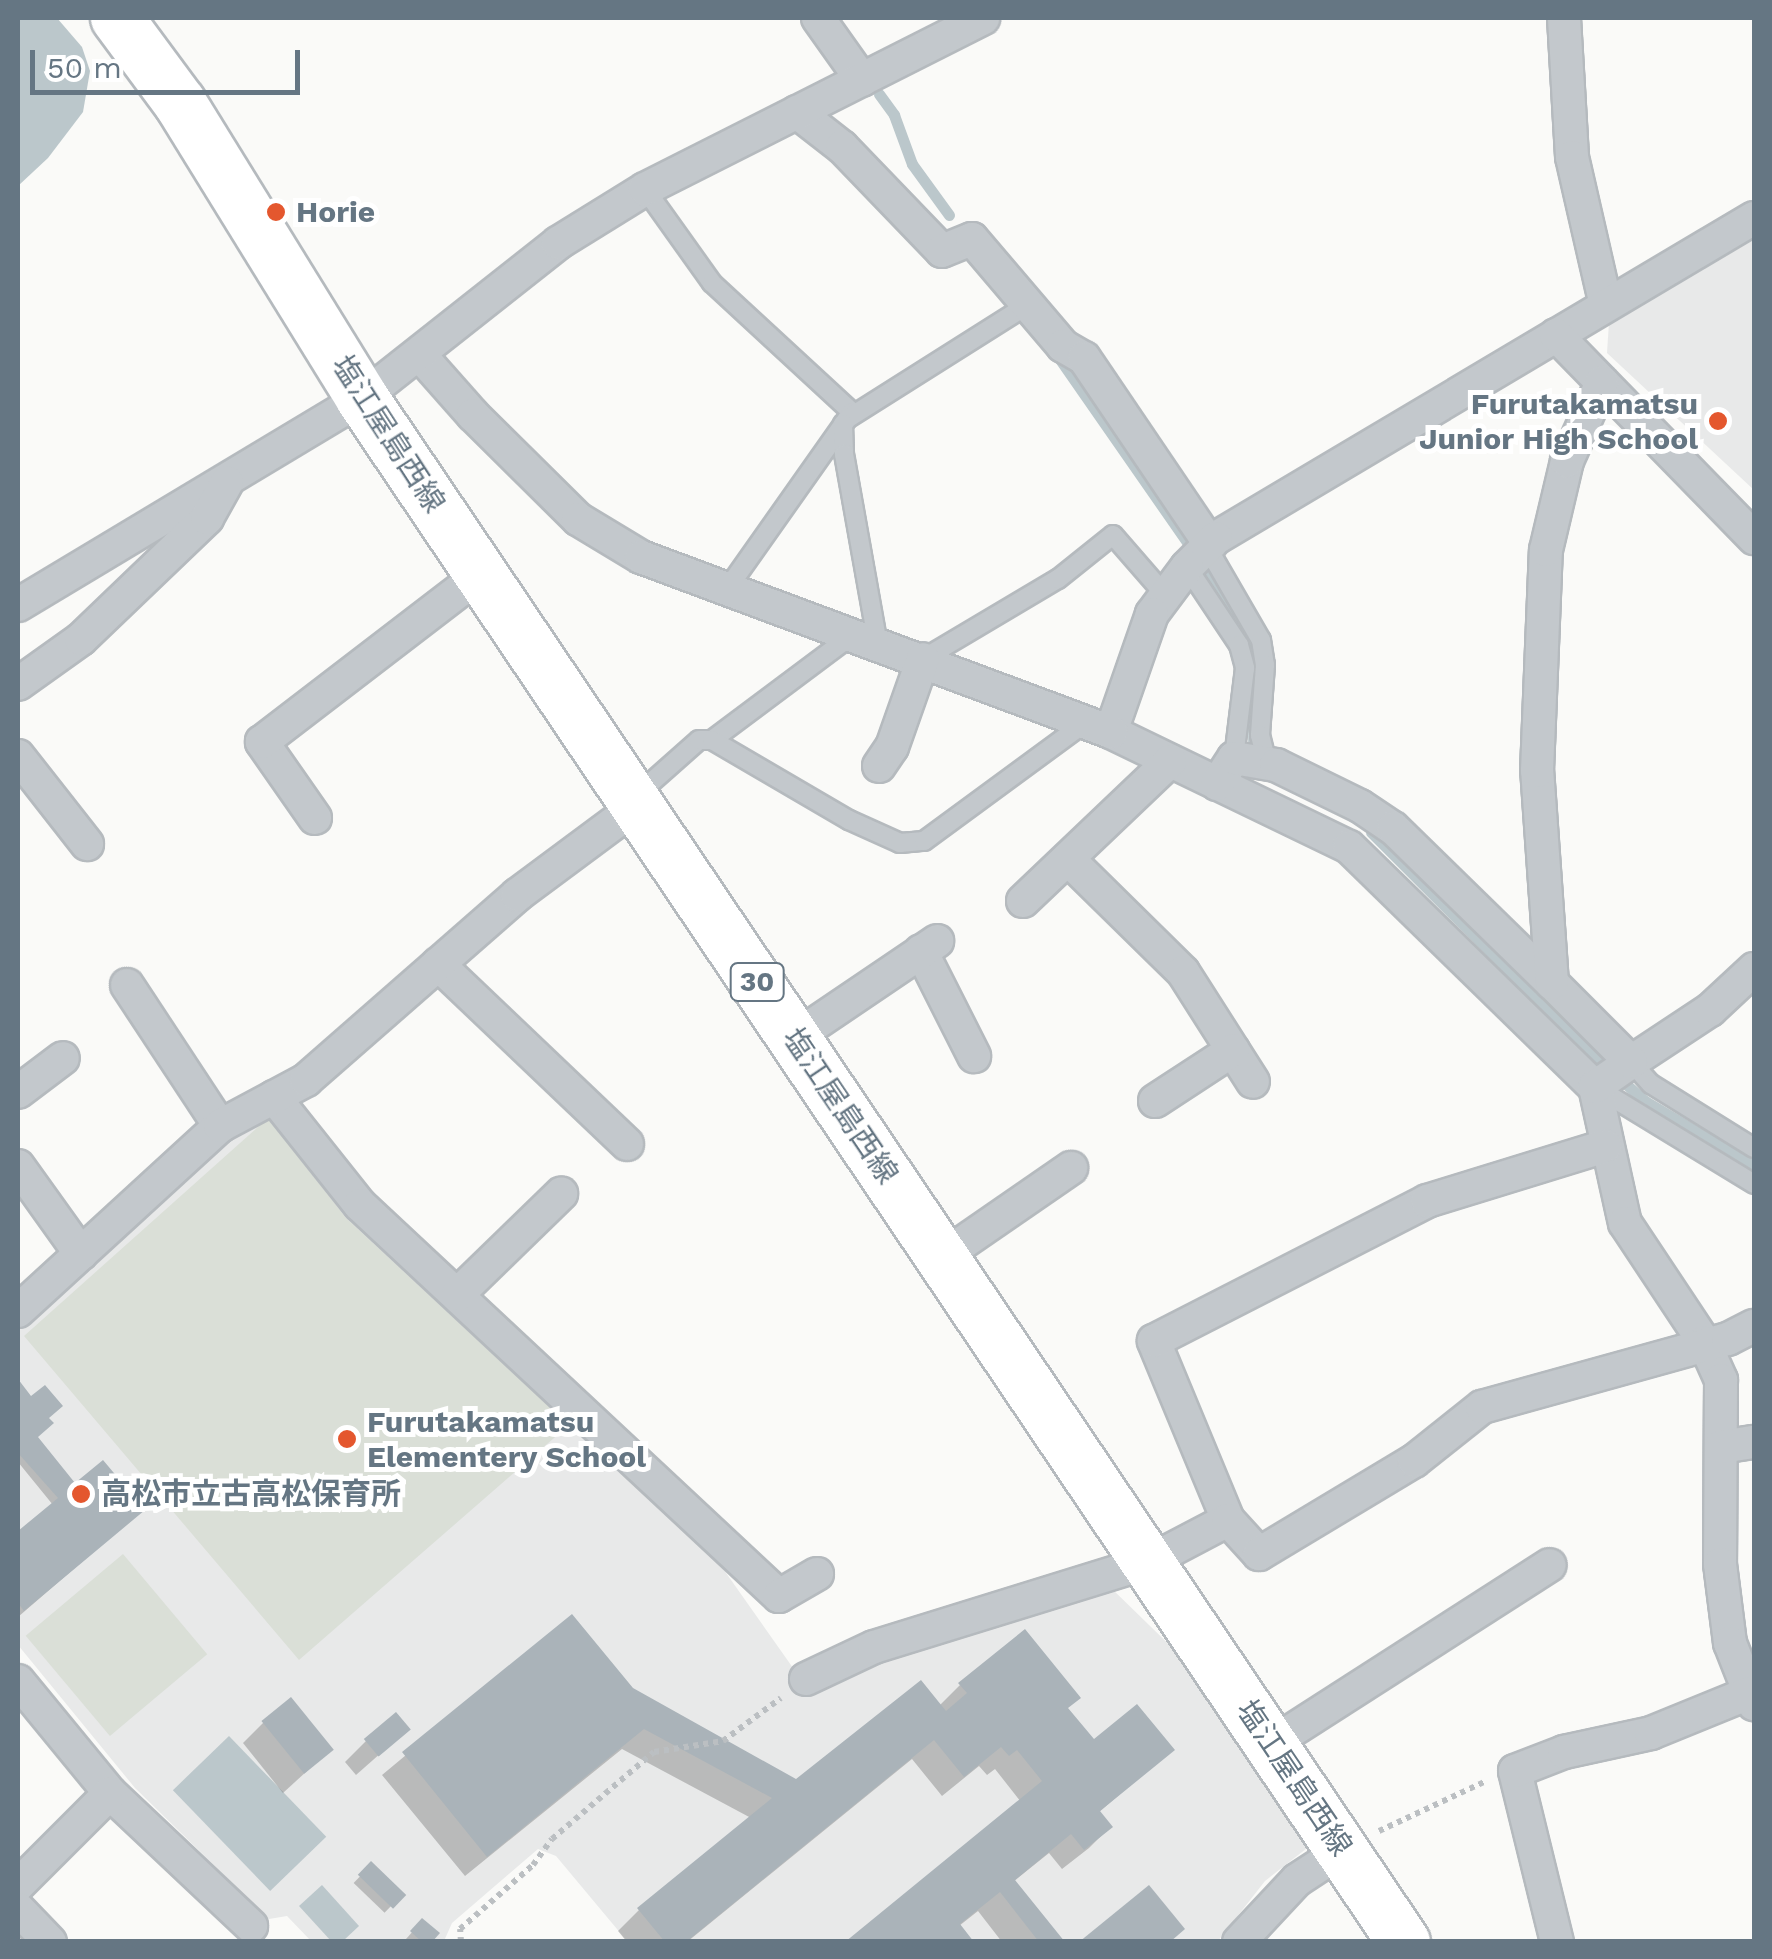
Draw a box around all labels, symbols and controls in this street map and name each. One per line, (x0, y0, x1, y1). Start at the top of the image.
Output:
scale bar (35, 30, 305, 92)
text: 50 m (47, 50, 122, 85)
place label: Horie (296, 194, 375, 230)
marker: Horie (265, 201, 287, 223)
street label: 塩江屋島西線 (324, 349, 452, 519)
place label: Furutakamatsu Junior High School (1419, 386, 1698, 456)
marker: Furutakamatsu Junior High School (1707, 410, 1729, 432)
road number: 30 (730, 959, 784, 1005)
street label: 塩江屋島西線 (775, 1021, 905, 1191)
place label: Furutakamatsu Elementery School (367, 1404, 647, 1474)
marker: Furutakamatsu Elementery School (336, 1428, 358, 1450)
place label: 高松市立古高松保育所 (101, 1476, 401, 1512)
marker: 高松市立古高松保育所 (70, 1483, 92, 1505)
street label: 塩江屋島西線 (1229, 1693, 1359, 1863)

